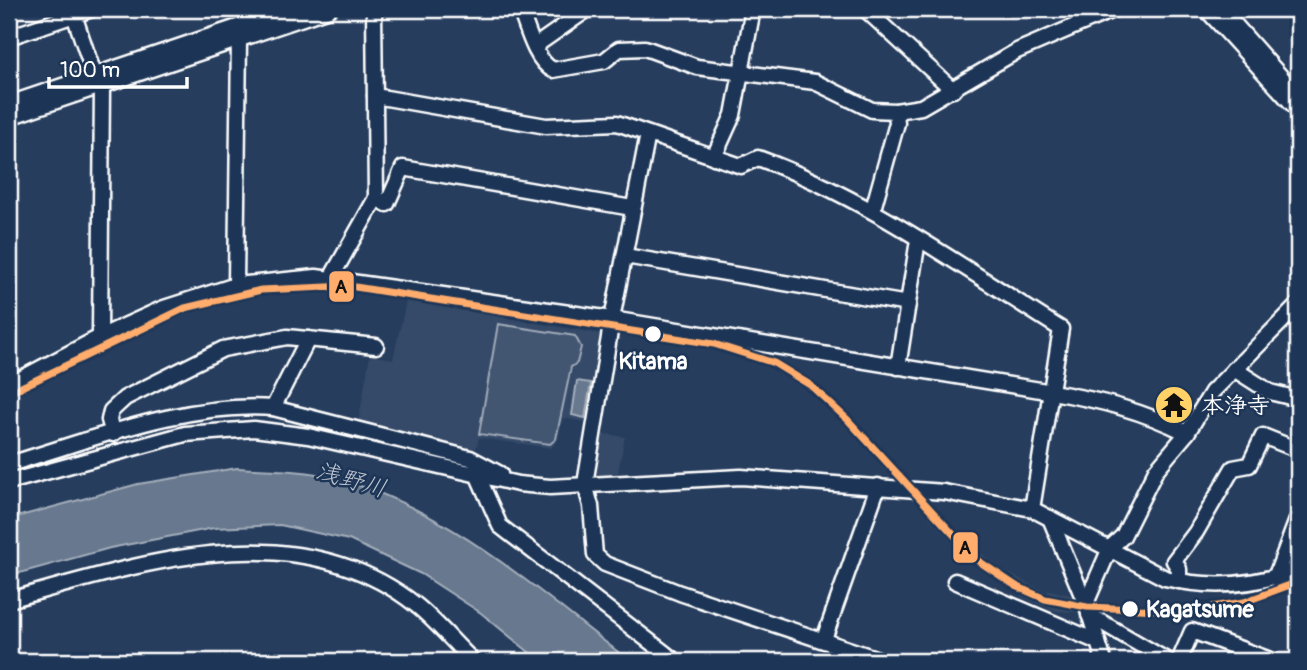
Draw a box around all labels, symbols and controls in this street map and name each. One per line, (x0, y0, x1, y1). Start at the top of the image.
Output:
scale bar (49, 46, 187, 90)
text: 100 m (60, 57, 120, 84)
line badge: A (328, 270, 355, 303)
text: A (335, 275, 348, 299)
marker: Kitama (643, 324, 663, 344)
place label: Kitama (618, 347, 688, 376)
temple icon: 本浄寺 (1153, 384, 1195, 426)
place label: 本浄寺 (1201, 391, 1270, 420)
water label: 浅野川 (312, 456, 390, 504)
line badge: A (952, 531, 979, 564)
text: A (959, 536, 972, 560)
place label: Kagatsume (1146, 595, 1255, 624)
marker: Kagatsume (1120, 599, 1140, 619)

